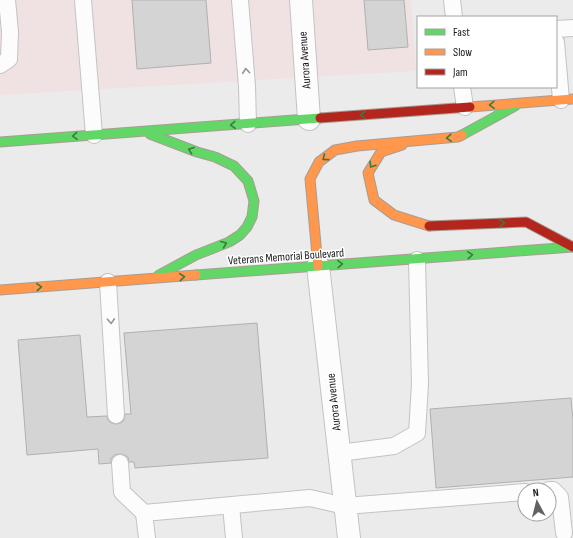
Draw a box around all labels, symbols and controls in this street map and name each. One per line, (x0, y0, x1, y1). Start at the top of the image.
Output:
legend (417, 16, 557, 88)
text: Fast (453, 25, 470, 40)
street label: Aurora Avenue (296, 31, 315, 90)
text: Slow (453, 45, 472, 60)
text: Jam (452, 65, 468, 80)
one-way arrow (241, 68, 250, 74)
one-way arrow (489, 100, 495, 109)
one-way arrow (360, 110, 366, 119)
one-way arrow (230, 120, 236, 129)
one-way arrow (72, 132, 78, 141)
one-way arrow (446, 133, 452, 142)
one-way arrow (188, 146, 195, 154)
one-way arrow (322, 153, 329, 160)
one-way arrow (370, 161, 377, 168)
one-way arrow (499, 218, 505, 227)
one-way arrow (221, 241, 228, 249)
street label: Veterans Memorial Boulevard (228, 245, 344, 269)
one-way arrow (467, 251, 473, 260)
one-way arrow (337, 260, 343, 269)
one-way arrow (179, 272, 186, 281)
one-way arrow (36, 283, 42, 292)
one-way arrow (106, 318, 115, 324)
street label: Aurora Avenue (324, 372, 345, 432)
north arrow (517, 482, 557, 522)
text: N (532, 486, 540, 499)

